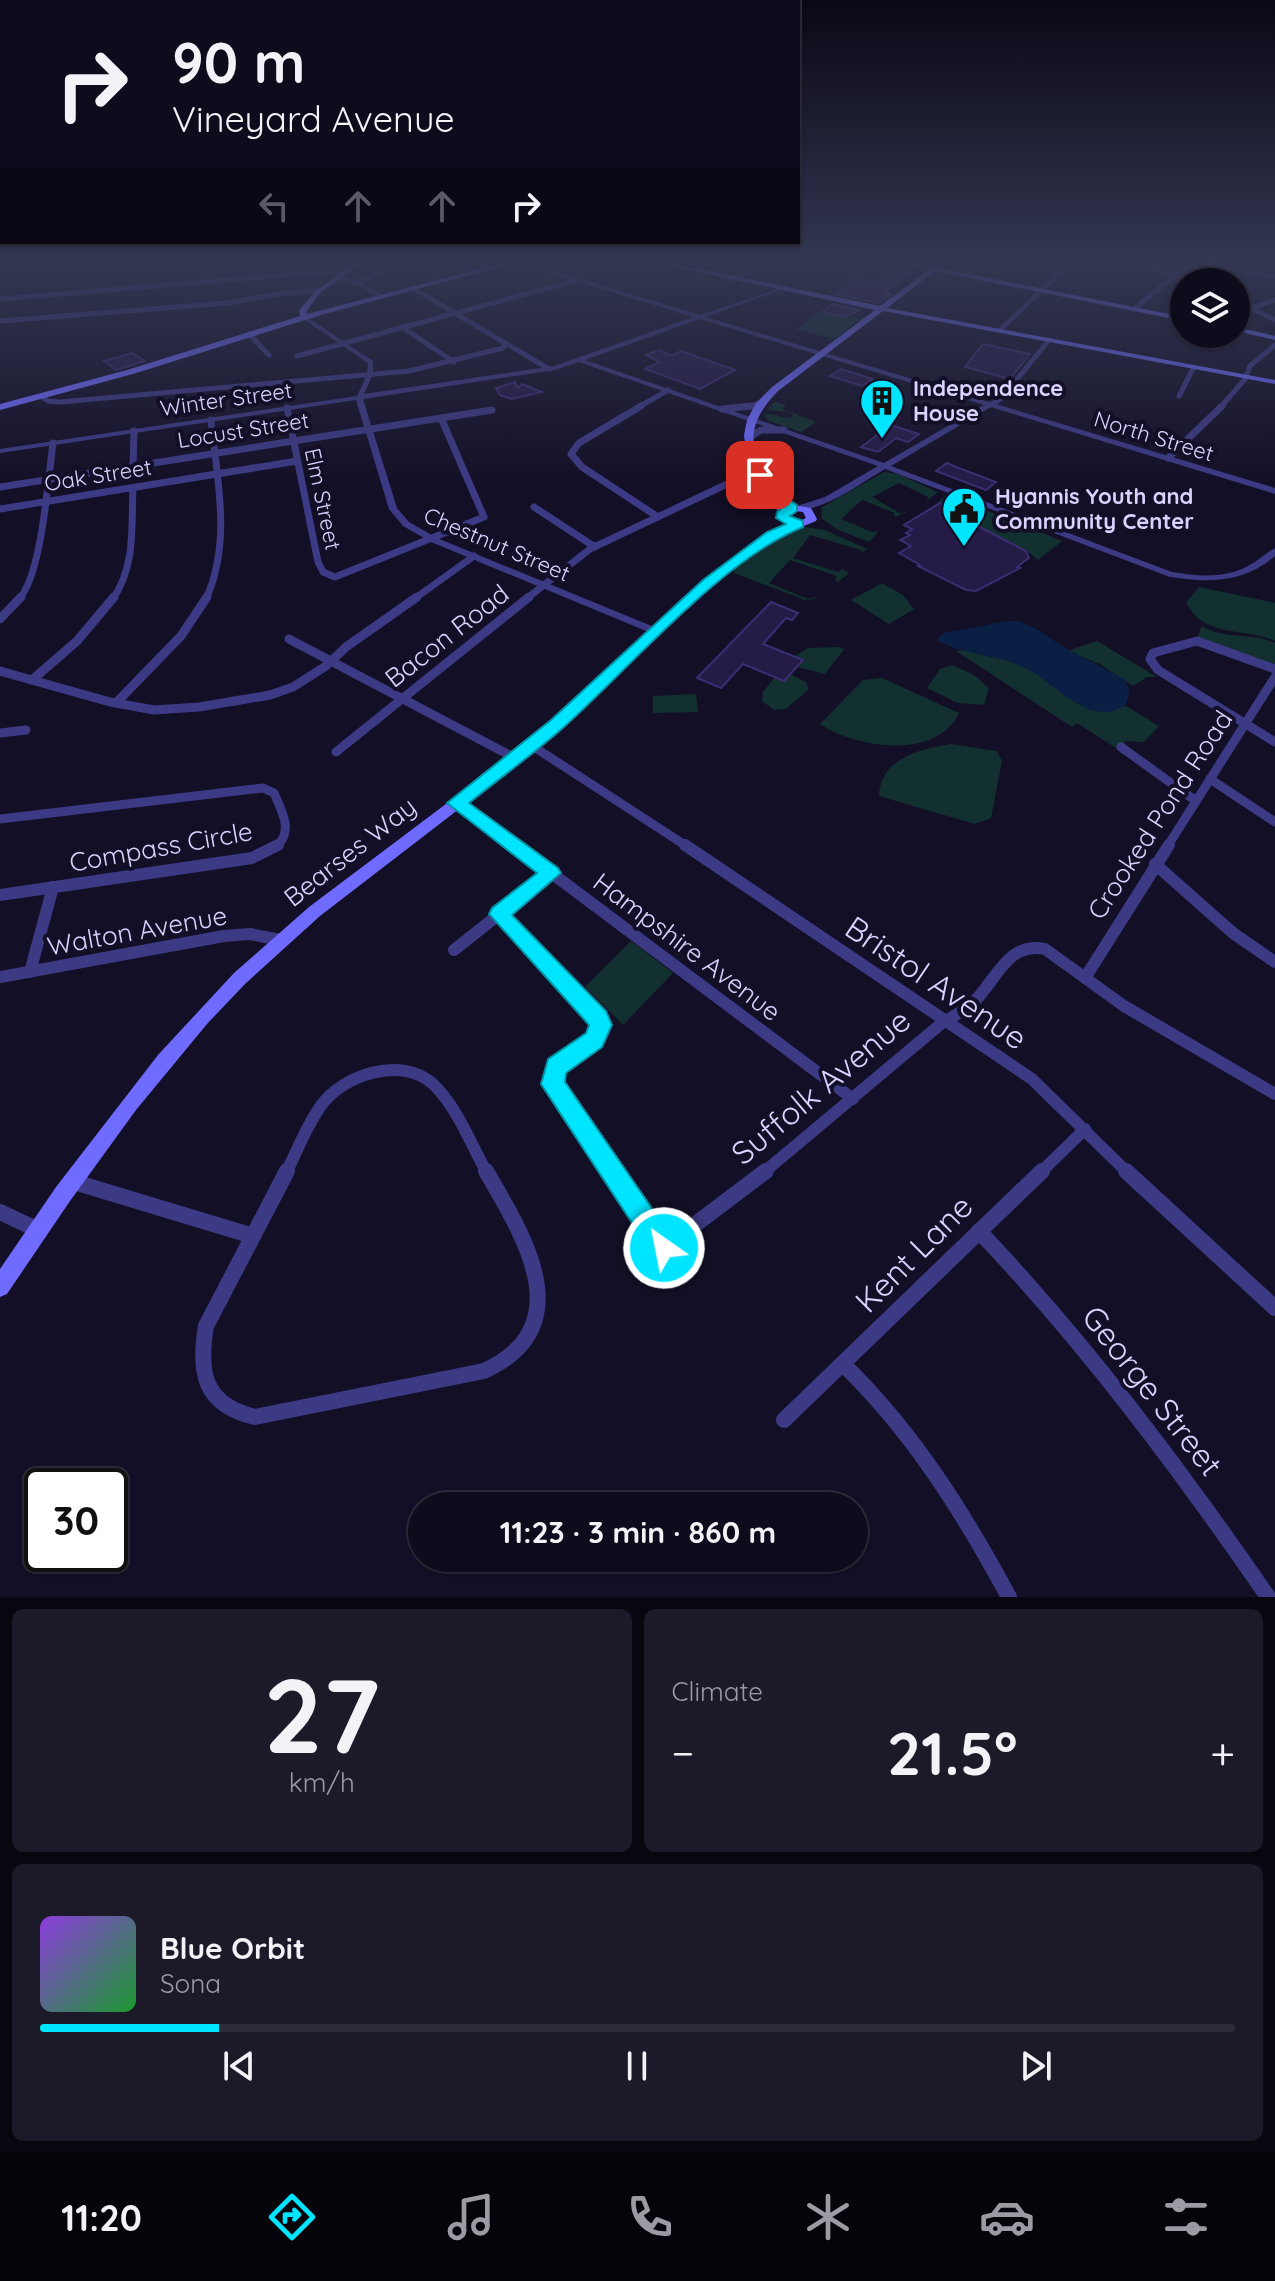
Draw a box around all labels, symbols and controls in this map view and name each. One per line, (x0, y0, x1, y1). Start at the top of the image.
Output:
text: 90 m (172, 27, 306, 97)
icon: right (40, 32, 144, 136)
text: Vineyard Avenue (172, 96, 455, 141)
icon: left (252, 184, 296, 228)
icon: ahead (336, 184, 380, 228)
icon: ahead (420, 184, 464, 228)
icon: right (504, 184, 548, 228)
map controls (1170, 268, 1250, 348)
button: layers (1170, 268, 1250, 348)
place label: Independence House (913, 374, 1063, 427)
street label: Winter Street (158, 376, 294, 422)
building icon: Independence House (858, 377, 906, 440)
street label: North Street (1091, 405, 1217, 467)
street label: Locust Street (175, 406, 311, 454)
pin (726, 441, 794, 509)
street label: Elm Street (299, 445, 347, 553)
street label: Oak Street (42, 453, 154, 497)
icon: arrive (738, 453, 782, 497)
place label: Hyannis Youth and Community Center (995, 482, 1194, 535)
public building icon: Hyannis Youth and Community Center (940, 485, 988, 548)
street label: Chestnut Street (420, 501, 574, 587)
street label: Bacon Road (378, 577, 515, 694)
street label: Crooked Pond Road (1080, 704, 1239, 925)
street label: Bearses Way (277, 790, 423, 914)
street label: Compass Circle (67, 814, 255, 879)
street label: Hampshire Avenue (587, 865, 788, 1028)
street label: Walton Avenue (44, 898, 229, 963)
street label: Bristol Avenue (838, 907, 1035, 1058)
street label: Suffolk Avenue (723, 1000, 918, 1173)
street label: Kent Lane (846, 1186, 981, 1321)
position arrow (622, 1206, 706, 1290)
street label: George Street (1074, 1297, 1232, 1484)
speed limit sign: 30 (24, 1468, 128, 1572)
text: 11:23 · 3 min · 860 m (500, 1513, 776, 1551)
text: 27 (264, 1649, 380, 1779)
text: Climate (672, 1675, 763, 1708)
text: 21.5° (887, 1715, 1018, 1790)
text: − (672, 1725, 694, 1780)
text: + (1210, 1725, 1235, 1780)
text: km/h (289, 1766, 355, 1799)
text: Blue Orbit (160, 1929, 305, 1967)
text: Sona (160, 1967, 221, 2000)
icon: previous (217, 2044, 261, 2088)
icon: pause (615, 2044, 659, 2088)
icon: next (1014, 2044, 1058, 2088)
icon: directions (264, 2189, 320, 2245)
icon: music (443, 2189, 499, 2245)
icon: phone (622, 2189, 678, 2245)
icon: climate (800, 2189, 856, 2245)
icon: car (979, 2189, 1035, 2245)
icon: filters (1158, 2189, 1214, 2245)
text: 11:20 (61, 2195, 142, 2240)

